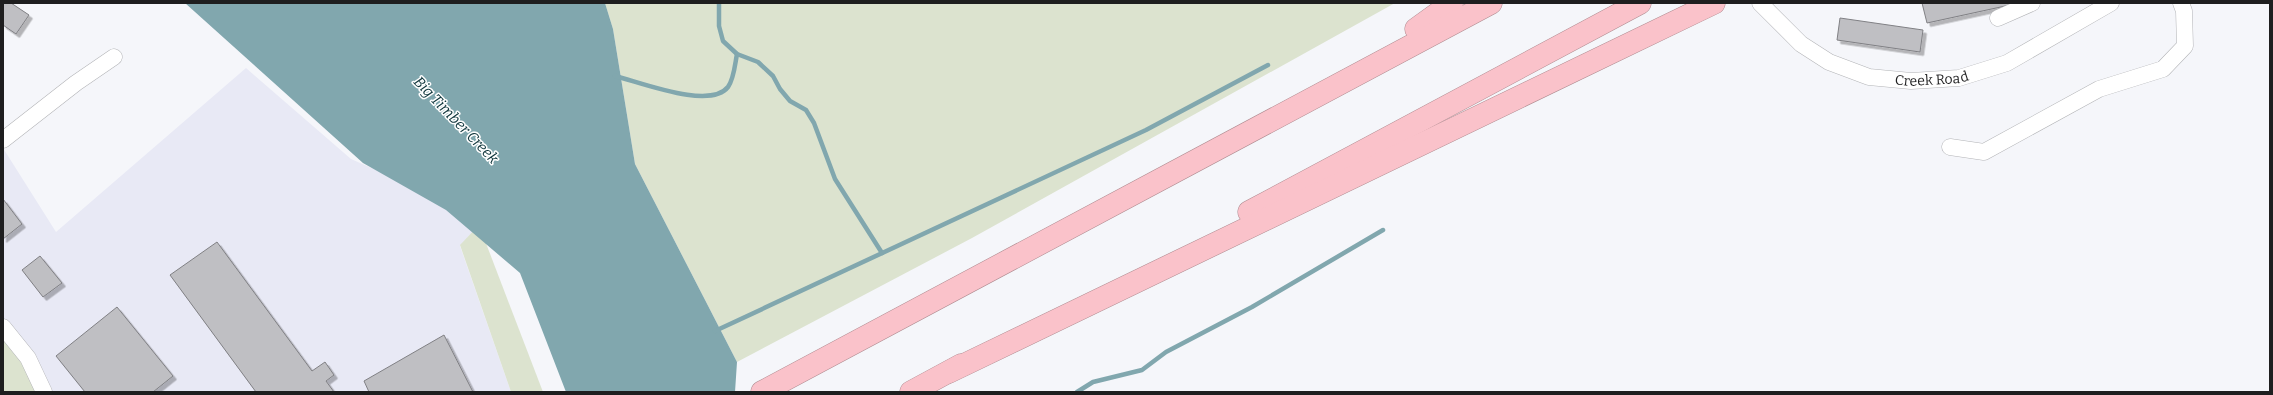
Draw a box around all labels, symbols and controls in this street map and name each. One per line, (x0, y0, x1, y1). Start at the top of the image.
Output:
street label: Creek Road (1894, 68, 1971, 90)
water label: Big Timber Creek (410, 73, 503, 168)

